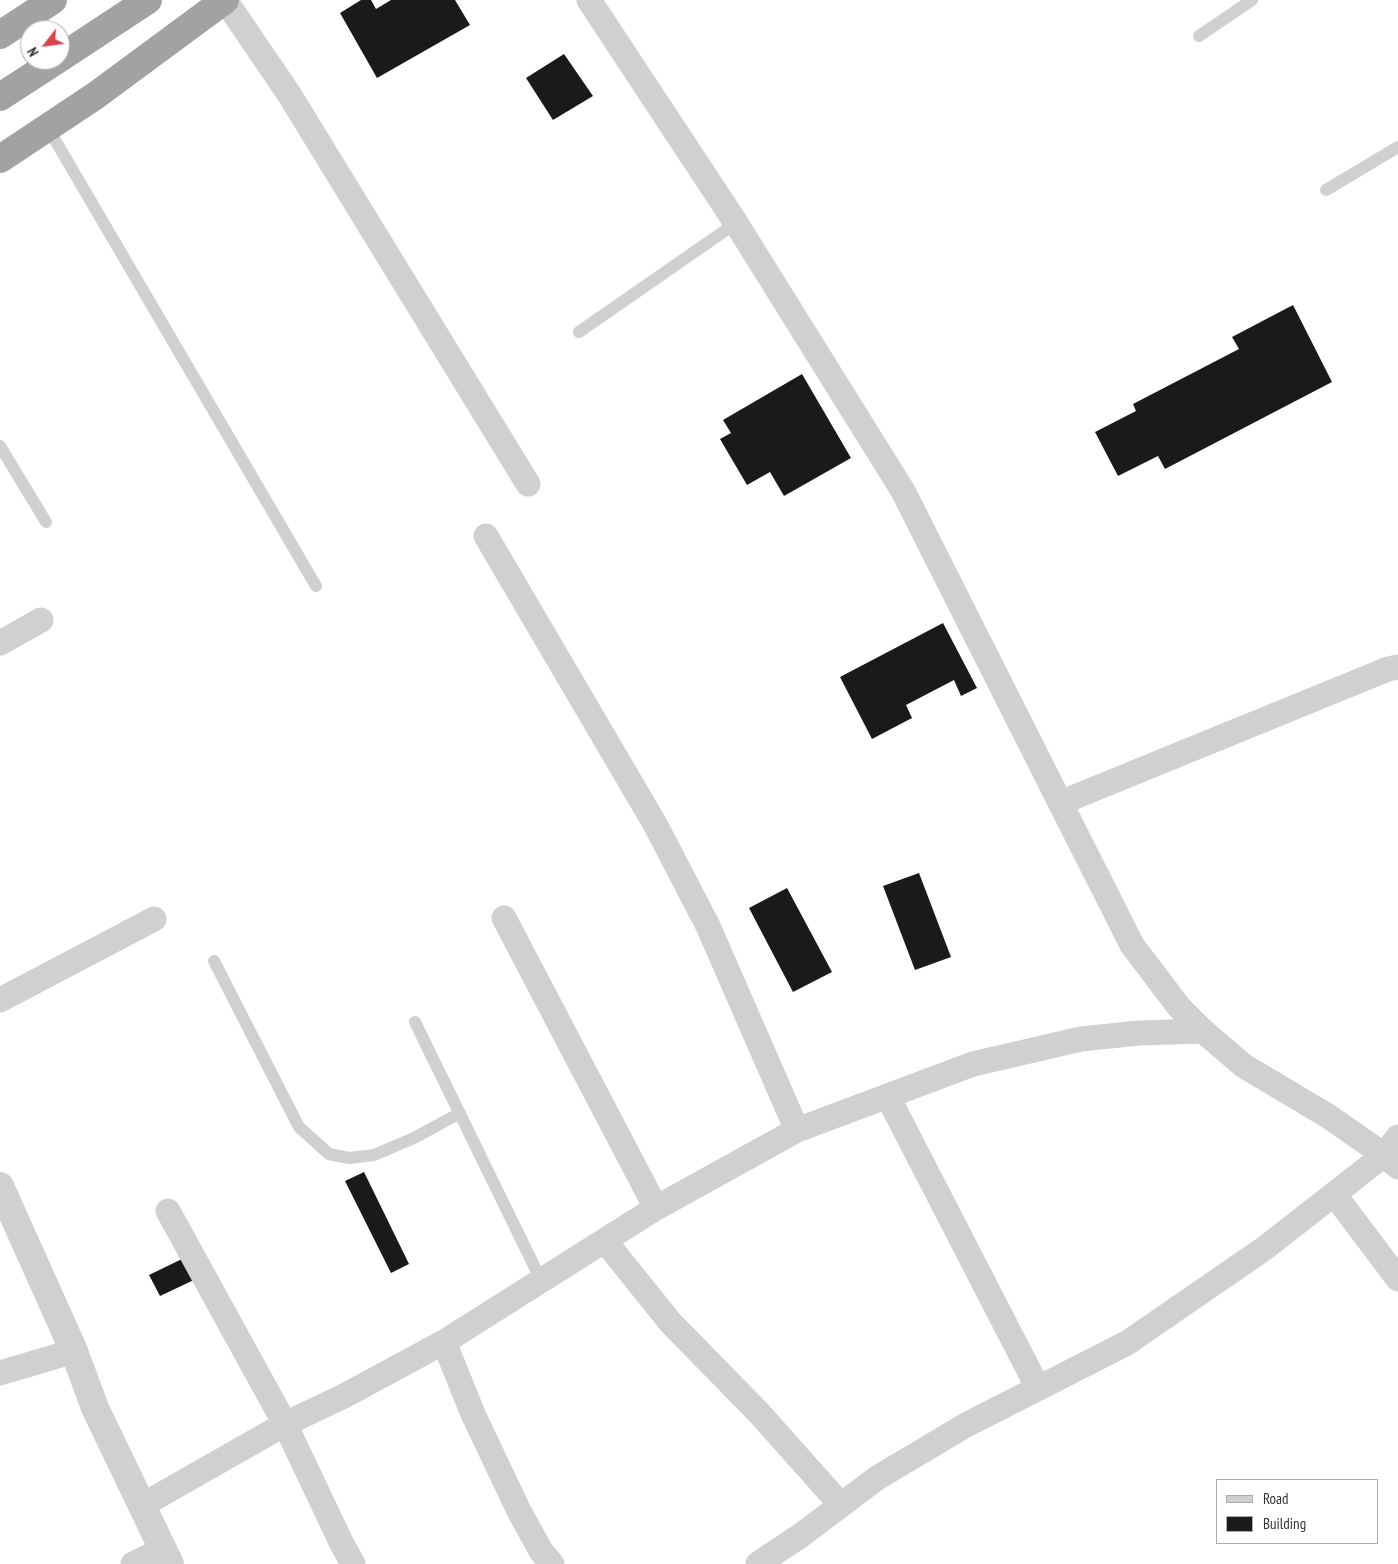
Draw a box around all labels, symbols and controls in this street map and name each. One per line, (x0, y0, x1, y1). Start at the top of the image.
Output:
north arrow (20, 20, 70, 70)
text: N (23, 44, 43, 60)
legend (1216, 1479, 1378, 1544)
text: Road (1263, 1489, 1289, 1508)
text: Building (1263, 1514, 1306, 1533)

